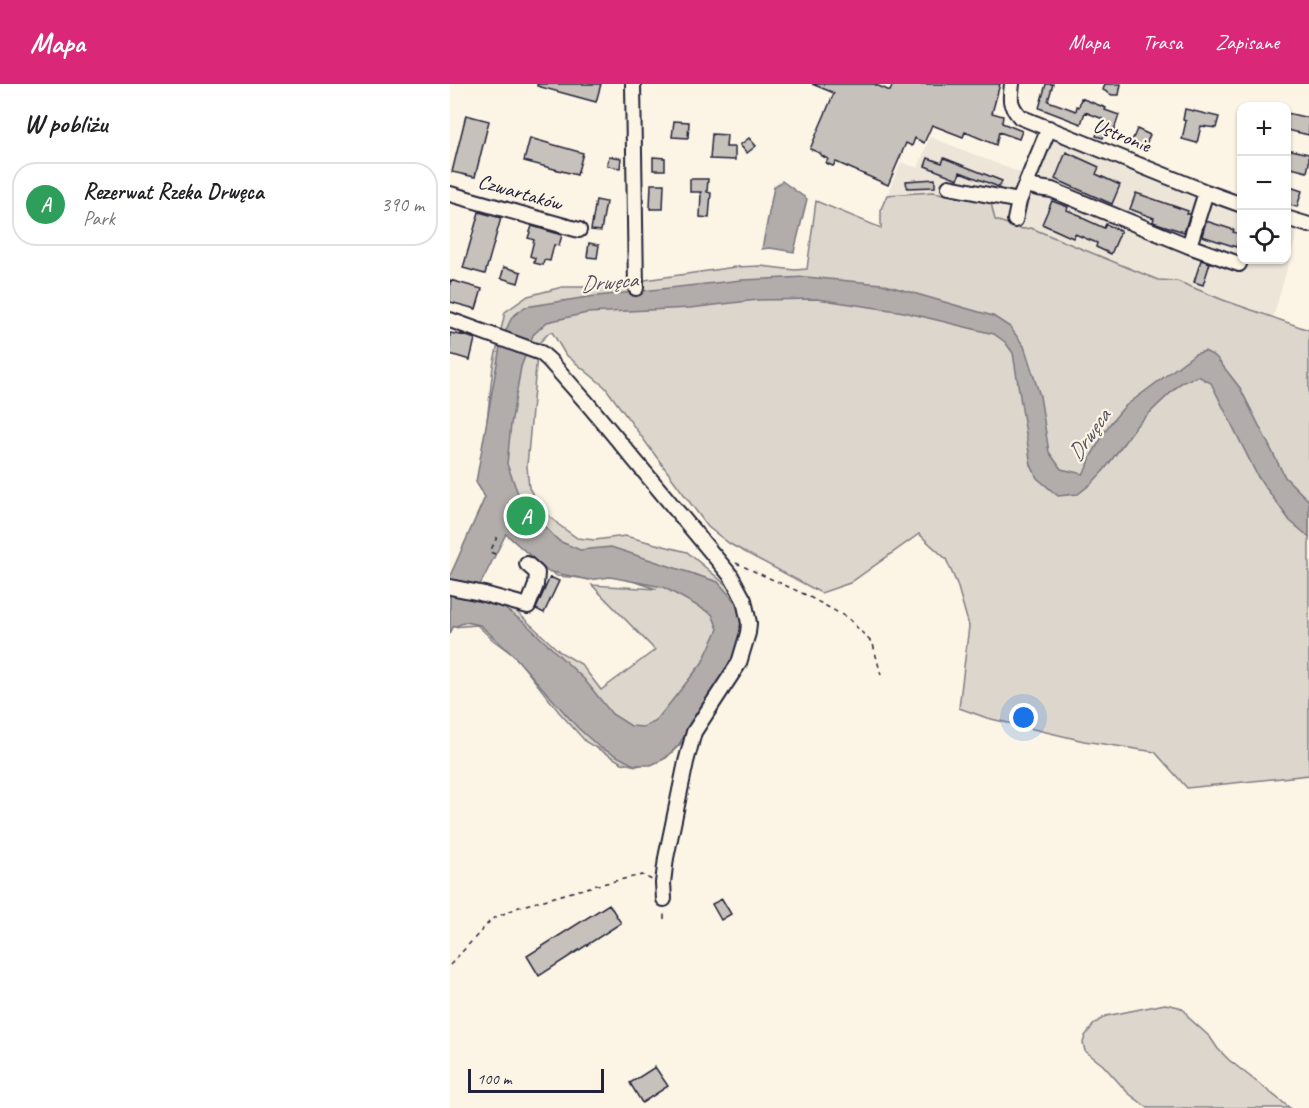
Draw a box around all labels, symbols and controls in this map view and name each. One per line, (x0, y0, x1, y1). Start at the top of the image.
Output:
text: Mapa (30, 25, 85, 60)
text: Mapa (1069, 29, 1109, 55)
text: Trasa (1142, 29, 1182, 55)
text: Zapisane (1215, 29, 1279, 55)
map controls (1237, 102, 1291, 264)
button: + (1237, 102, 1291, 156)
text: W pobliżu (24, 107, 107, 140)
street label: Ustronie (1089, 112, 1156, 159)
button: − (1237, 156, 1291, 210)
street label: Czwartaków (475, 168, 567, 217)
text: Rezerwat Rzeka Drwęca (83, 178, 264, 206)
text: A (40, 192, 51, 217)
text: 390 m (381, 192, 424, 217)
text: Park (83, 206, 115, 231)
button: locate (1237, 210, 1291, 264)
water label: Drwęca (579, 265, 641, 298)
water label: Drwęca (1061, 402, 1118, 466)
pin: A (506, 494, 546, 538)
your location (1009, 703, 1038, 732)
scale bar (468, 1066, 604, 1094)
text: 100 m (477, 1069, 511, 1089)

